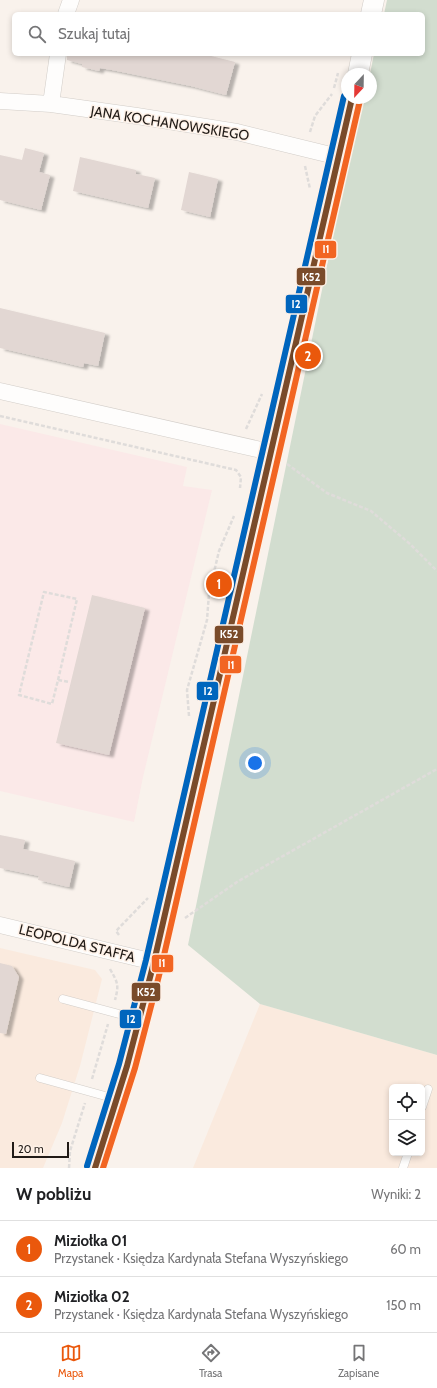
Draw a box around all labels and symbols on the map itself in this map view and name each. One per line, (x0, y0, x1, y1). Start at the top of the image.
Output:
north arrow (341, 68, 377, 104)
street label: JANA KOCHANOWSKIEGO (88, 101, 251, 144)
line badge: I1 (314, 240, 337, 259)
text: I1 (322, 242, 330, 256)
line badge: K52 (296, 267, 326, 286)
text: K52 (302, 270, 320, 284)
line badge: I2 (285, 294, 308, 314)
text: I2 (292, 297, 301, 311)
pin: 2 (295, 341, 321, 371)
pin: 1 (206, 569, 232, 599)
line badge: K52 (214, 625, 244, 644)
text: K52 (220, 627, 238, 641)
line badge: I1 (219, 655, 242, 674)
text: I1 (227, 658, 235, 672)
line badge: I2 (196, 681, 219, 701)
text: I2 (204, 684, 213, 698)
your location (245, 753, 265, 773)
street label: LEOPOLDA STAFFA (17, 920, 137, 966)
line badge: I1 (151, 954, 174, 973)
text: I1 (158, 956, 166, 970)
line badge: K52 (131, 982, 161, 1002)
text: K52 (137, 985, 155, 999)
line badge: I2 (119, 1009, 142, 1029)
text: I2 (127, 1012, 136, 1026)
scale bar (12, 1140, 69, 1159)

